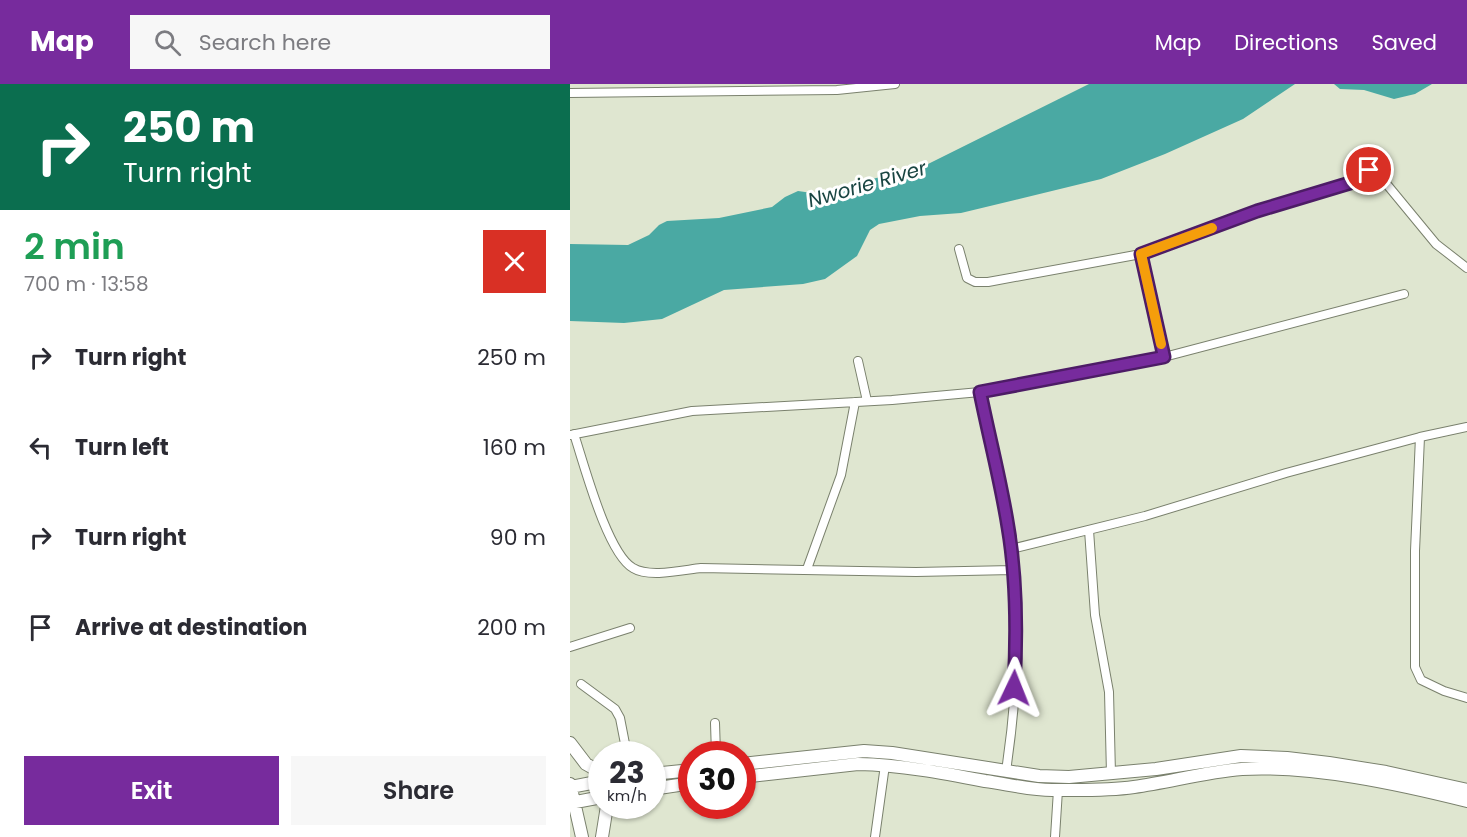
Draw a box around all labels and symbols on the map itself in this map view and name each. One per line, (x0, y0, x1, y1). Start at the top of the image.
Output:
pin (1343, 144, 1394, 195)
water label: Nworie River (804, 154, 930, 214)
position arrow (982, 656, 1046, 720)
speed limit sign: 30 (678, 741, 756, 819)

